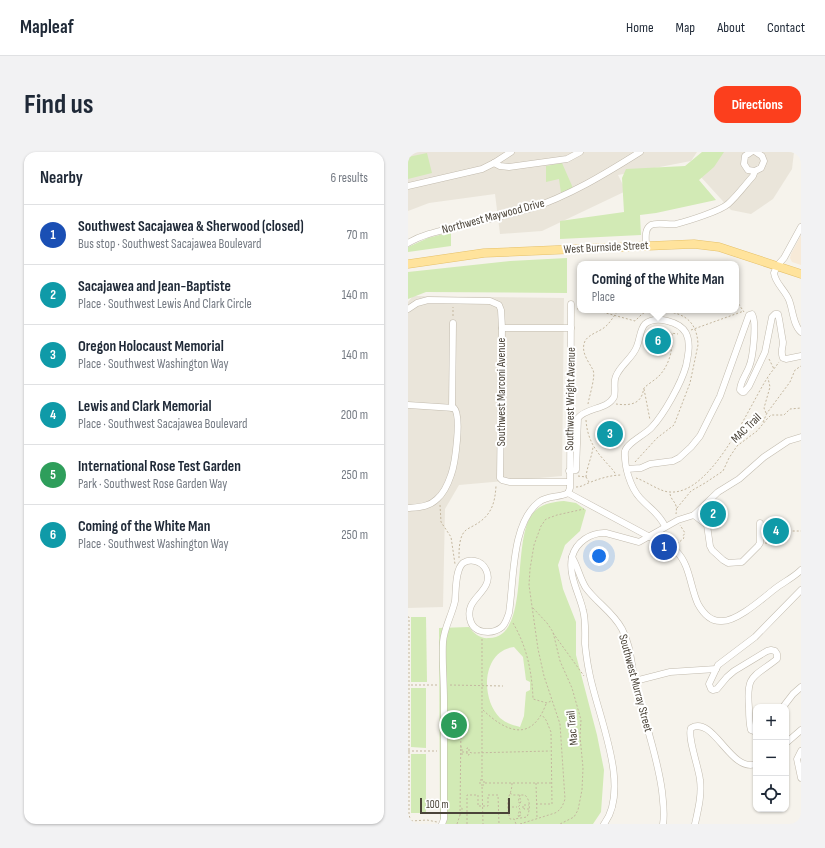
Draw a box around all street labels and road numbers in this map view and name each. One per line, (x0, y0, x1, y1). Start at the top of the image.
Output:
street label: Northwest Maywood Drive (440, 196, 546, 237)
street label: West Burnside Street (563, 238, 649, 257)
street label: Southwest Marconi Avenue (494, 337, 509, 446)
street label: Southwest Wright Avenue (562, 347, 579, 451)
street label: MAC Trail (728, 410, 765, 446)
street label: Southwest Murray Street (615, 633, 656, 734)
street label: Mac Trail (563, 710, 582, 746)

